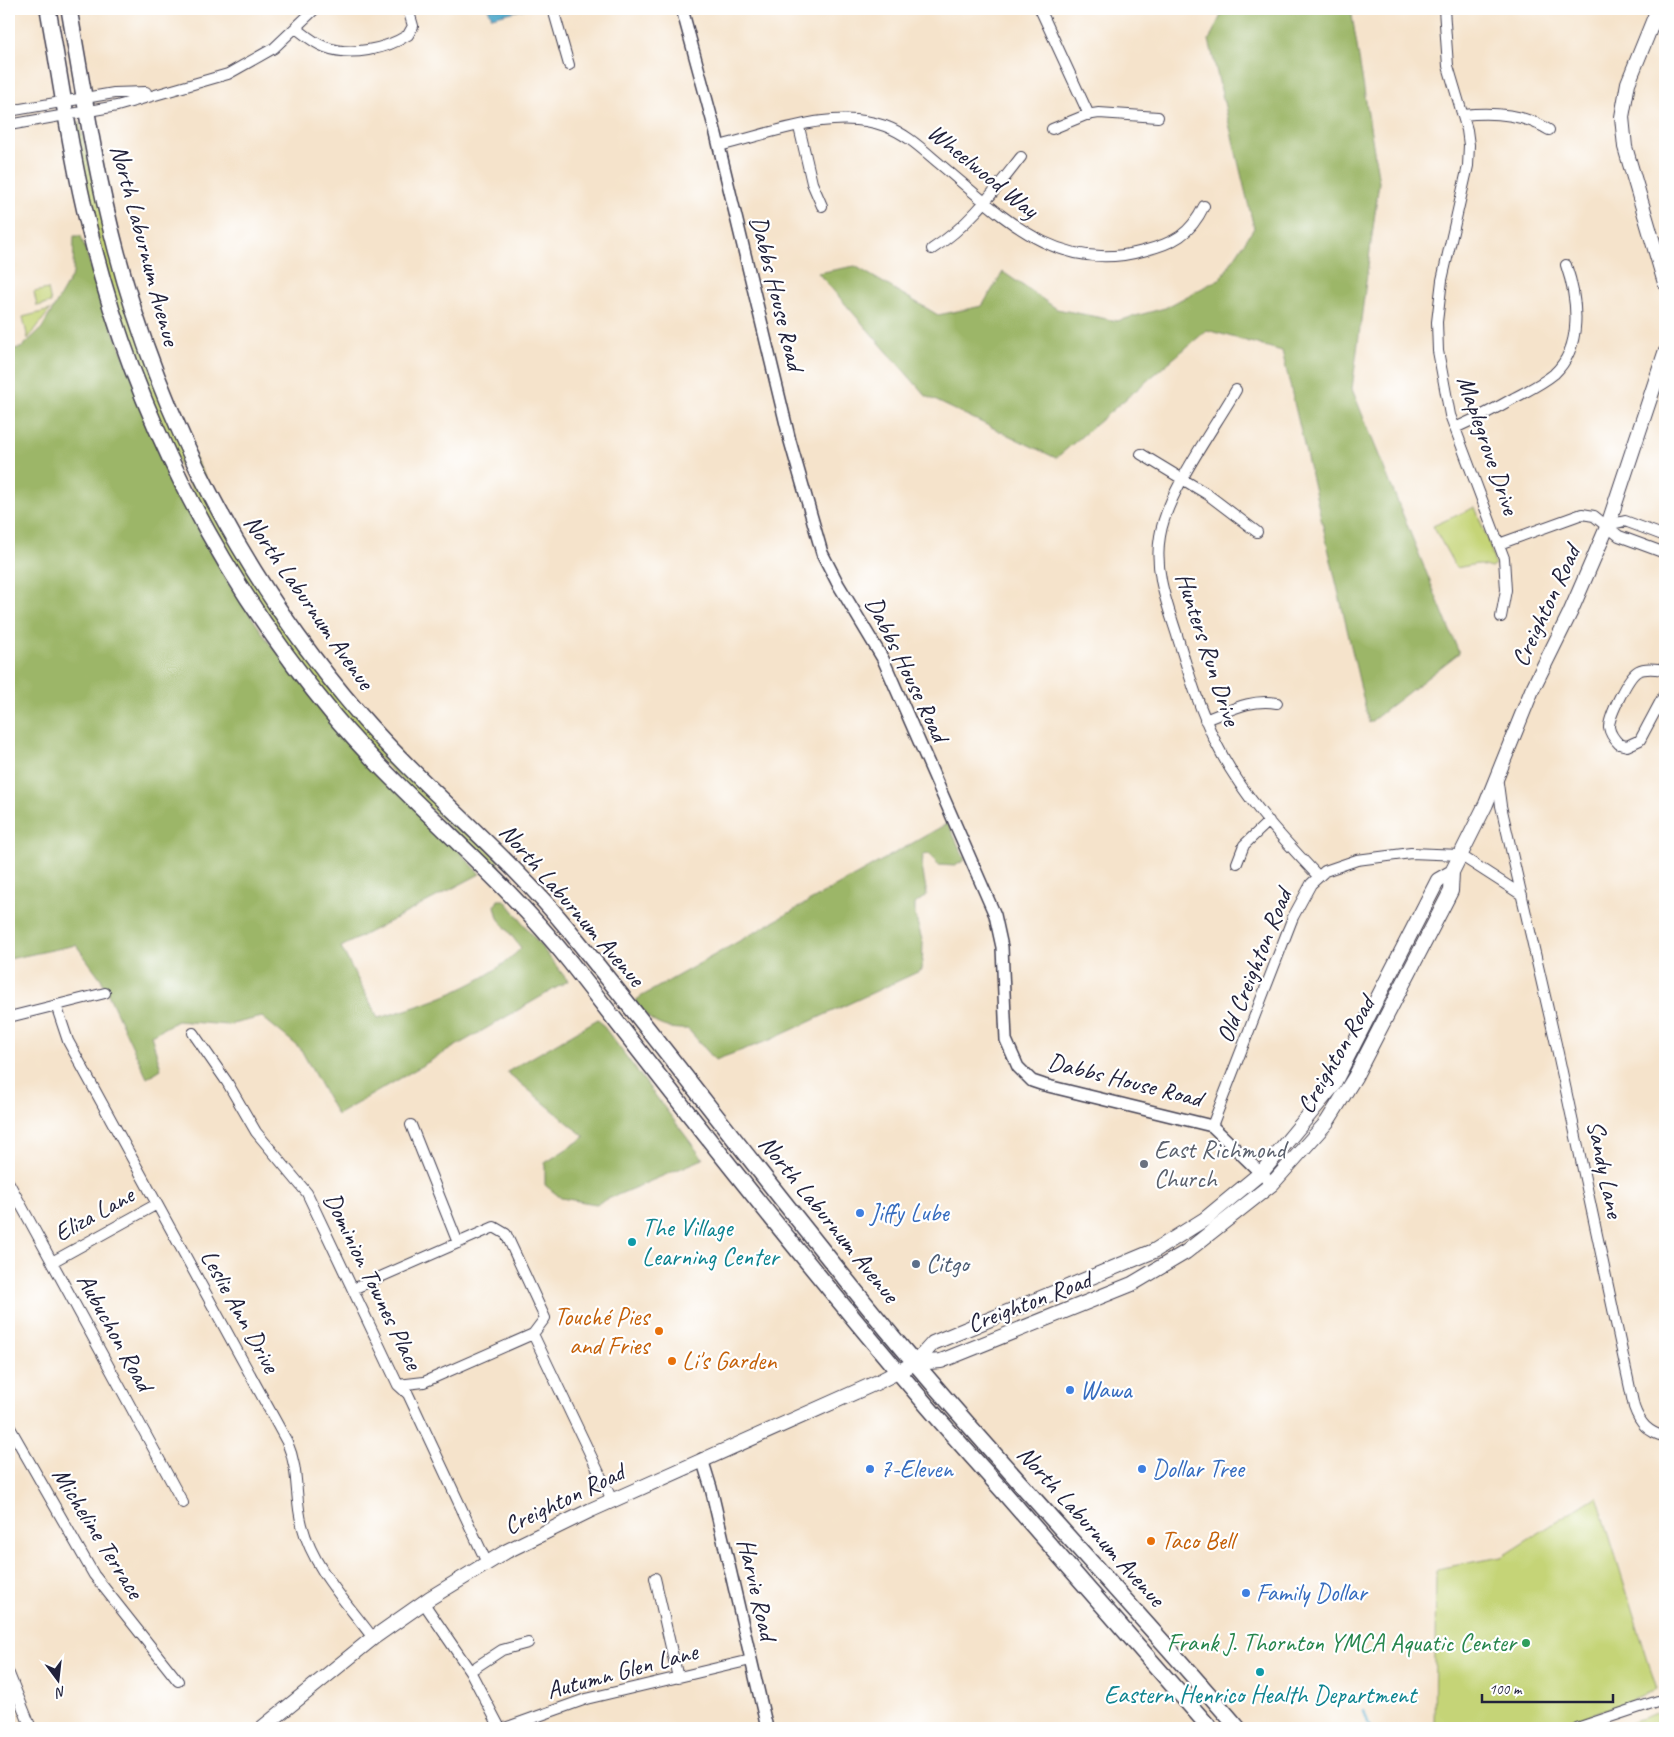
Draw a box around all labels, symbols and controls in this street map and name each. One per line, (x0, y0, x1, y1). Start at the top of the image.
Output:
street label: Wheelwood Way (921, 116, 1046, 226)
street label: North Laburnum Avenue (103, 141, 188, 351)
street label: Dabbs House Road (742, 213, 813, 377)
street label: Maplegrove Drive (1449, 372, 1527, 520)
street label: North Laburnum Avenue (237, 508, 382, 697)
street label: Creighton Road (1504, 537, 1589, 672)
street label: Hunters Run Drive (1168, 569, 1248, 731)
street label: Dabbs House Road (858, 591, 958, 751)
street label: North Laburnum Avenue (492, 817, 653, 995)
street label: Old Creighton Road (1209, 881, 1301, 1048)
street label: Creighton Road (1290, 988, 1384, 1119)
street label: Dabbs House Road (1045, 1045, 1209, 1116)
street label: Sandy Lane (1579, 1117, 1631, 1222)
street label: North Laburnum Avenue (752, 1129, 908, 1311)
place label: East Richmond Church (1154, 1134, 1289, 1195)
marker: East Richmond Church (1138, 1158, 1150, 1170)
street label: Eliza Lane (48, 1178, 141, 1249)
street label: Dominion Townes Place (316, 1187, 431, 1377)
place label: Jiffy Lube (869, 1197, 950, 1229)
marker: Jiffy Lube (854, 1207, 866, 1219)
place label: The Village Learning Center (642, 1212, 781, 1273)
marker: The Village Learning Center (626, 1236, 638, 1248)
street label: Leslie Ann Drive (193, 1244, 288, 1380)
place label: Citgo (926, 1248, 972, 1280)
marker: Citgo (910, 1258, 922, 1270)
street label: Creighton Road (963, 1263, 1098, 1340)
street label: Aubuchon Road (70, 1268, 162, 1400)
place label: Touché Pies and Fries (554, 1301, 651, 1362)
marker: Touché Pies and Fries (653, 1325, 665, 1337)
place label: Li's Garden (682, 1345, 777, 1377)
marker: Li's Garden (666, 1355, 678, 1367)
place label: Wawa (1080, 1374, 1134, 1406)
marker: Wawa (1064, 1384, 1076, 1396)
street label: North Laburnum Avenue (1010, 1439, 1173, 1615)
place label: 7-Eleven (880, 1453, 954, 1485)
place label: Dollar Tree (1152, 1453, 1246, 1485)
street label: Creighton Road (499, 1455, 632, 1542)
street label: Micheline Terrace (45, 1461, 152, 1606)
marker: 7-Eleven (864, 1463, 876, 1475)
marker: Dollar Tree (1136, 1463, 1148, 1475)
place label: Taco Bell (1161, 1525, 1239, 1557)
street label: Harvie Road (730, 1535, 785, 1647)
marker: Taco Bell (1145, 1535, 1157, 1547)
place label: Family Dollar (1256, 1577, 1369, 1609)
marker: Family Dollar (1240, 1587, 1252, 1599)
place label: Frank J. Thornton YMCA Aquatic Center (1167, 1627, 1518, 1659)
street label: Autumn Glen Lane (543, 1635, 703, 1706)
marker: Frank J. Thornton YMCA Aquatic Center (1520, 1637, 1532, 1649)
north arrow (32, 1654, 82, 1704)
marker: Eastern Henrico Health Department (1254, 1666, 1266, 1678)
scale bar (1482, 1672, 1613, 1704)
place label: Eastern Henrico Health Department (1104, 1679, 1419, 1711)
text: 100 m (1489, 1680, 1523, 1699)
text: N (53, 1683, 68, 1702)

